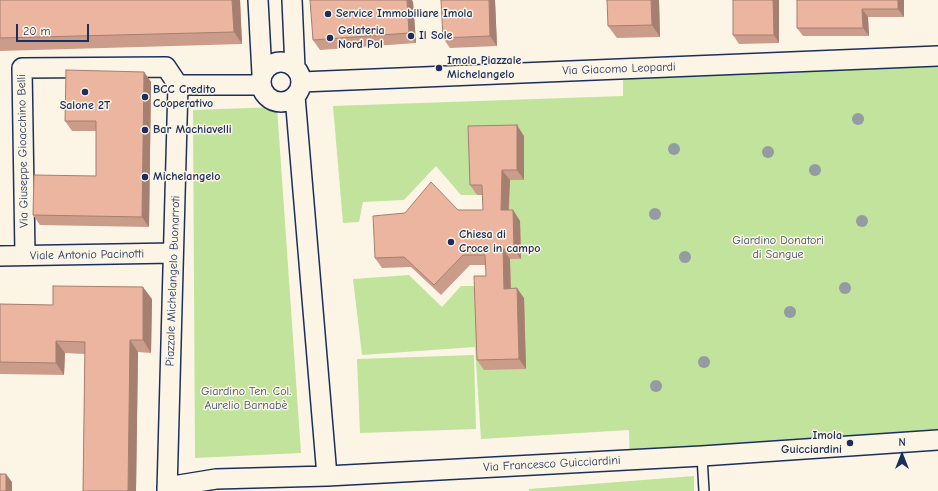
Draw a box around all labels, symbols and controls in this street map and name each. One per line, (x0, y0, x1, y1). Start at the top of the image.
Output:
place label: Service Immobiliare Imola (336, 7, 473, 21)
marker: Service Immobiliare Imola (323, 9, 333, 19)
scale bar (18, 16, 91, 42)
text: 20 m (23, 24, 51, 38)
place label: Gelateria Nord Pol (338, 24, 385, 52)
place label: Il Sole (419, 29, 452, 43)
marker: Il Sole (406, 31, 416, 41)
marker: Gelateria Nord Pol (325, 33, 335, 43)
place label: Imola Piazzale Michelangelo (447, 54, 521, 82)
street label: Via Giacomo Leopardi (562, 60, 676, 78)
marker: Imola Piazzale Michelangelo (434, 63, 444, 73)
street label: Via Giuseppe Gioacchino Belli (14, 74, 32, 228)
place label: BCC Credito Cooperativo (153, 83, 216, 111)
marker: Salone 2T (80, 87, 90, 97)
marker: BCC Credito Cooperativo (140, 92, 150, 102)
place label: Salone 2T (60, 99, 110, 113)
place label: Bar Machiavelli (153, 123, 232, 137)
marker: Bar Machiavelli (140, 125, 150, 135)
place label: Michelangelo (153, 170, 220, 184)
marker: Michelangelo (140, 172, 150, 182)
street label: Piazzale Michelangelo Buonarroti (163, 195, 183, 367)
place label: Chiesa di Croce in campo (459, 228, 540, 256)
park label: Giardino Donatori di Sangue (732, 234, 824, 262)
marker: Chiesa di Croce in campo (446, 237, 456, 247)
street label: Viale Antonio Pacinotti (30, 247, 144, 263)
park label: Giardino Ten. Col. Aurelio Barnabè (201, 385, 291, 413)
place label: Imola Guicciardini (781, 429, 842, 457)
north arrow (882, 435, 922, 475)
text: N (898, 436, 906, 449)
marker: Imola Guicciardini (845, 438, 855, 448)
street label: Via Francesco Guicciardini (483, 453, 621, 475)

